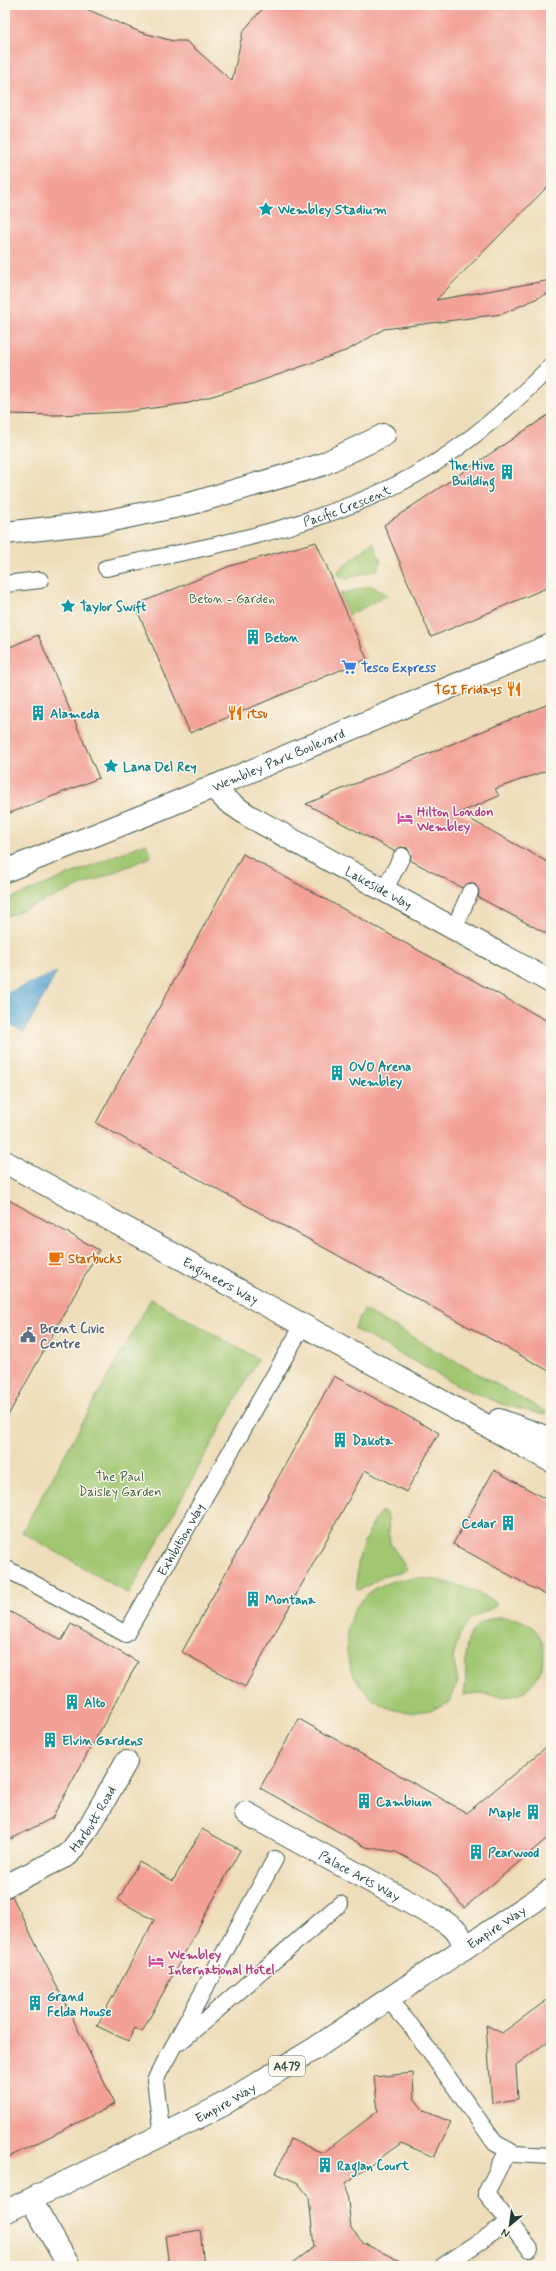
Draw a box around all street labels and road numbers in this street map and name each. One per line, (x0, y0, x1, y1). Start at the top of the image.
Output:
street label: Pacific Crescent (301, 482, 394, 531)
street label: Wembley Park Boulevard (210, 726, 348, 796)
street label: Lakeside Way (342, 863, 415, 914)
street label: Engineers Way (179, 1254, 261, 1309)
street label: Exhibition Way (154, 1501, 209, 1580)
street label: Harbutt Road (66, 1783, 121, 1856)
street label: Palace Arts Way (315, 1848, 403, 1906)
street label: Empire Way (464, 1902, 530, 1954)
road number: A479 (269, 2056, 305, 2076)
street label: Empire Way (193, 2079, 260, 2127)

